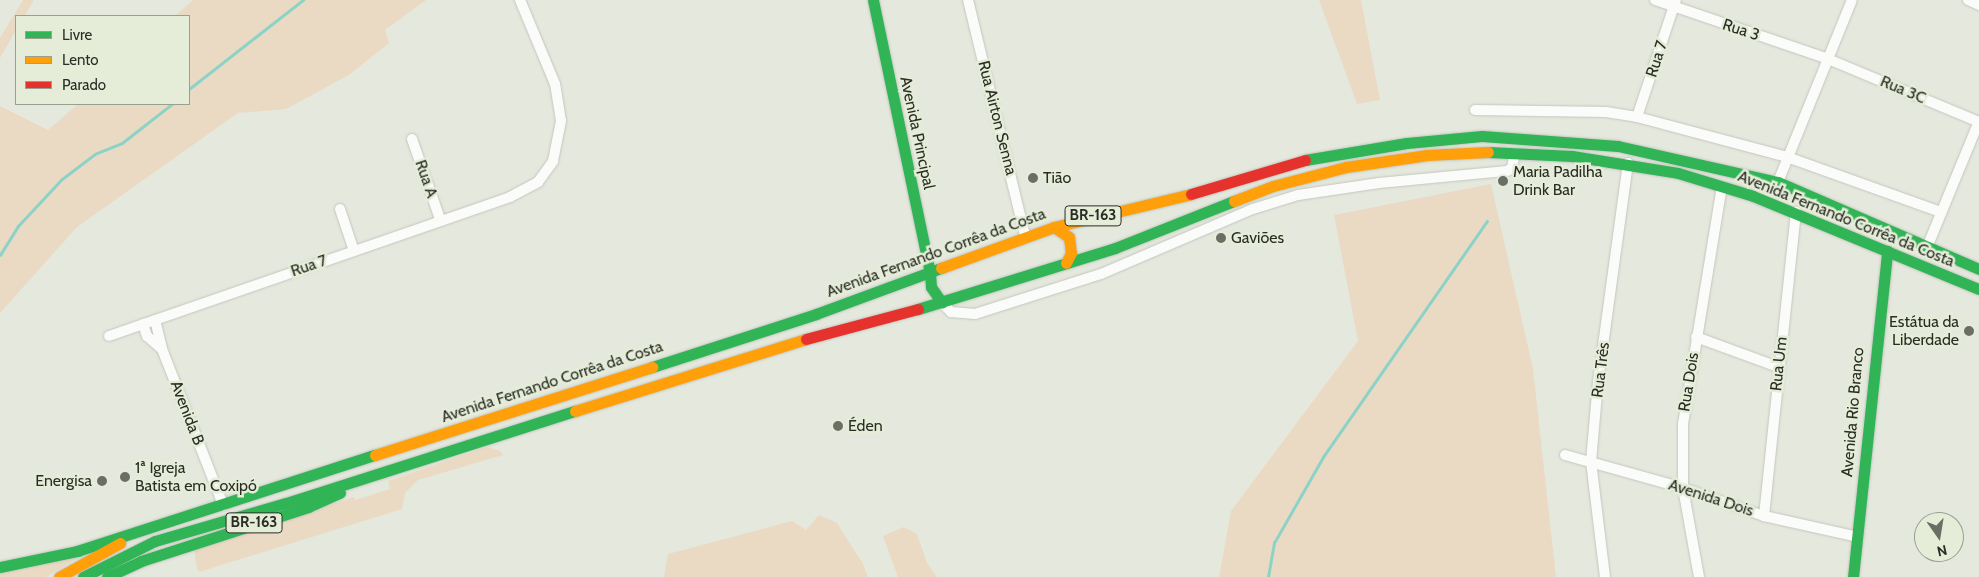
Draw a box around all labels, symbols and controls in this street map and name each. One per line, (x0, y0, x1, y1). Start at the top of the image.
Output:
legend (15, 15, 190, 105)
street label: Rua 3 (1720, 15, 1762, 45)
text: Livre (62, 26, 92, 44)
street label: Rua 7 (1642, 38, 1672, 80)
text: Lento (62, 51, 99, 69)
street label: Rua Airton Senna (974, 59, 1020, 177)
street label: Rua 3C (1877, 72, 1929, 108)
street label: Avenida Principal (896, 75, 938, 191)
text: Parado (62, 76, 106, 94)
street label: Rua A (411, 157, 441, 201)
place label: Maria Padilha Drink Bar (1513, 162, 1602, 200)
street label: Avenida Fernando Corrêa da Costa (1735, 167, 1957, 271)
place label: Tião (1043, 168, 1071, 188)
marker: Tião (1027, 172, 1039, 184)
marker: Maria Padilha Drink Bar (1497, 175, 1509, 187)
street label: Avenida Fernando Corrêa da Costa (824, 204, 1048, 302)
road number: BR-163 (1064, 204, 1122, 228)
place label: Gaviões (1231, 228, 1284, 248)
marker: Gaviões (1215, 232, 1227, 244)
street label: Rua 7 (288, 251, 330, 281)
place label: Estátua da Liberdade (1889, 312, 1959, 350)
marker: Estátua da Liberdade (1963, 325, 1975, 337)
street label: Rua Um (1767, 336, 1791, 392)
street label: Avenida Fernando Corrêa da Costa (439, 337, 665, 427)
street label: Rua Três (1588, 341, 1614, 399)
street label: Avenida Rio Branco (1838, 346, 1868, 478)
street label: Rua Dois (1675, 351, 1703, 413)
street label: Avenida B (166, 378, 208, 448)
place label: Éden (848, 416, 883, 436)
marker: Éden (832, 420, 844, 432)
place label: 1ª Igreja Batista em Coxipó (135, 458, 257, 496)
place label: Energisa (35, 471, 92, 491)
marker: 1ª Igreja Batista em Coxipó (119, 471, 131, 483)
marker: Energisa (96, 475, 108, 487)
street label: Avenida Dois (1666, 475, 1756, 521)
road number: BR-163 (225, 510, 283, 536)
north arrow (1914, 512, 1964, 562)
text: N (1935, 541, 1949, 561)

